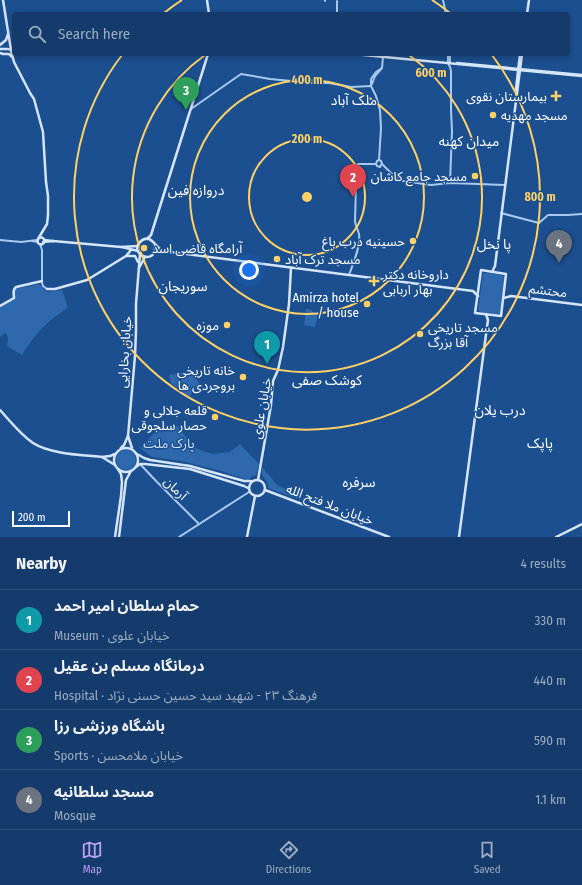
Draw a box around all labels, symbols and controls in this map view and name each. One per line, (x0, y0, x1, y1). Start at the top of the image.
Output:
search box (12, 12, 570, 56)
icon: search (26, 23, 48, 45)
text: Search here (58, 25, 130, 43)
text: 600 m (415, 66, 447, 80)
text: 400 m (292, 73, 322, 87)
pin: 3 (173, 77, 199, 110)
place label: بیمارستان نقوی (466, 89, 547, 105)
marker: بیمارستان نقوی (550, 90, 562, 102)
district label: ملک آباد (331, 92, 377, 109)
place label: مسجد مهدیه (501, 108, 568, 124)
marker: مسجد مهدیه (488, 110, 498, 120)
text: 200 m (291, 132, 322, 146)
district label: میدان کهنه (439, 133, 499, 150)
pin: 2 (340, 164, 366, 197)
place label: مسجد جامع کاشان (371, 169, 467, 187)
marker: مسجد جامع کاشان (470, 171, 480, 181)
district label: دروازه فین (168, 182, 225, 199)
centre of rings (300, 190, 314, 204)
text: 800 m (524, 190, 556, 204)
pin: 4 (546, 230, 572, 263)
place label: حسینیه درب باغ (322, 234, 405, 252)
marker: حسینیه درب باغ (408, 236, 418, 246)
district label: پا نخل (477, 236, 511, 254)
place label: آرامگاه قاضی اسد (152, 241, 243, 257)
marker: آرامگاه قاضی اسد (139, 243, 149, 253)
place label: مسجد ترک آباد (285, 252, 361, 267)
marker: مسجد ترک آباد (272, 254, 282, 264)
your location (239, 260, 259, 280)
place label: داروخانه دکتر بهار اربابی (382, 267, 449, 298)
marker: داروخانه دکتر بهار اربابی (368, 275, 380, 287)
district label: سوریجان (158, 278, 208, 295)
street label: محتشم (528, 281, 568, 303)
place label: Amirza hotel / house (292, 290, 360, 320)
marker: Amirza hotel / house (362, 299, 372, 309)
street label: خیابان بخارایی (115, 315, 136, 389)
place label: موزه (197, 318, 219, 333)
marker: موزه (222, 320, 232, 330)
place label: مسجد تاریخی آقا بزرگ (428, 320, 498, 350)
marker: مسجد تاریخی آقا بزرگ (415, 329, 425, 339)
pin: 1 (254, 331, 280, 364)
place label: خانه تاریخی بروجردی ها (177, 363, 235, 394)
marker: خانه تاریخی بروجردی ها (238, 372, 248, 382)
district label: کوشک صفی (292, 372, 362, 389)
street label: خیابان علوی (249, 376, 275, 440)
district label: درب یلان (474, 402, 526, 419)
place label: قلعه جلالی و حصار سلجوقی (132, 403, 207, 434)
marker: قلعه جلالی و حصار سلجوقی (210, 412, 220, 422)
district label: پاپک (527, 435, 553, 453)
park label: پارک ملت (143, 436, 195, 453)
street label: آرمان (160, 474, 191, 505)
district label: سرفره (342, 474, 376, 491)
street label: خیابان ملا فتح الله (283, 481, 376, 531)
scale bar (12, 509, 70, 528)
text: 200 m (18, 511, 45, 524)
text: Nearby (16, 553, 67, 574)
text: 4 results (520, 556, 566, 571)
text: حمام سلطان امیر احمد (54, 597, 199, 615)
text: 1 (26, 613, 32, 628)
text: 330 m (534, 613, 566, 628)
text: Museum · خیابان علوی (54, 628, 170, 643)
text: درمانگاه مسلم بن عقیل (54, 657, 205, 675)
text: 2 (26, 673, 32, 688)
text: 440 m (534, 673, 566, 688)
text: Hospital · فرهنگ ۲۳ - شهید سید حسین حسنی نژاد (54, 688, 317, 703)
text: باشگاه ورزشی رزا (54, 717, 165, 735)
text: 3 (26, 733, 32, 748)
text: 590 m (534, 733, 566, 748)
text: Sports · خیابان ملامحسن (54, 748, 183, 763)
text: مسجد سلطانیه (54, 783, 154, 801)
text: 4 (26, 792, 32, 807)
text: 1.1 km (535, 792, 566, 807)
text: Mosque (54, 808, 96, 823)
tab: Map (81, 839, 103, 876)
tab: Directions (266, 839, 311, 876)
tab: Saved (474, 839, 501, 876)

